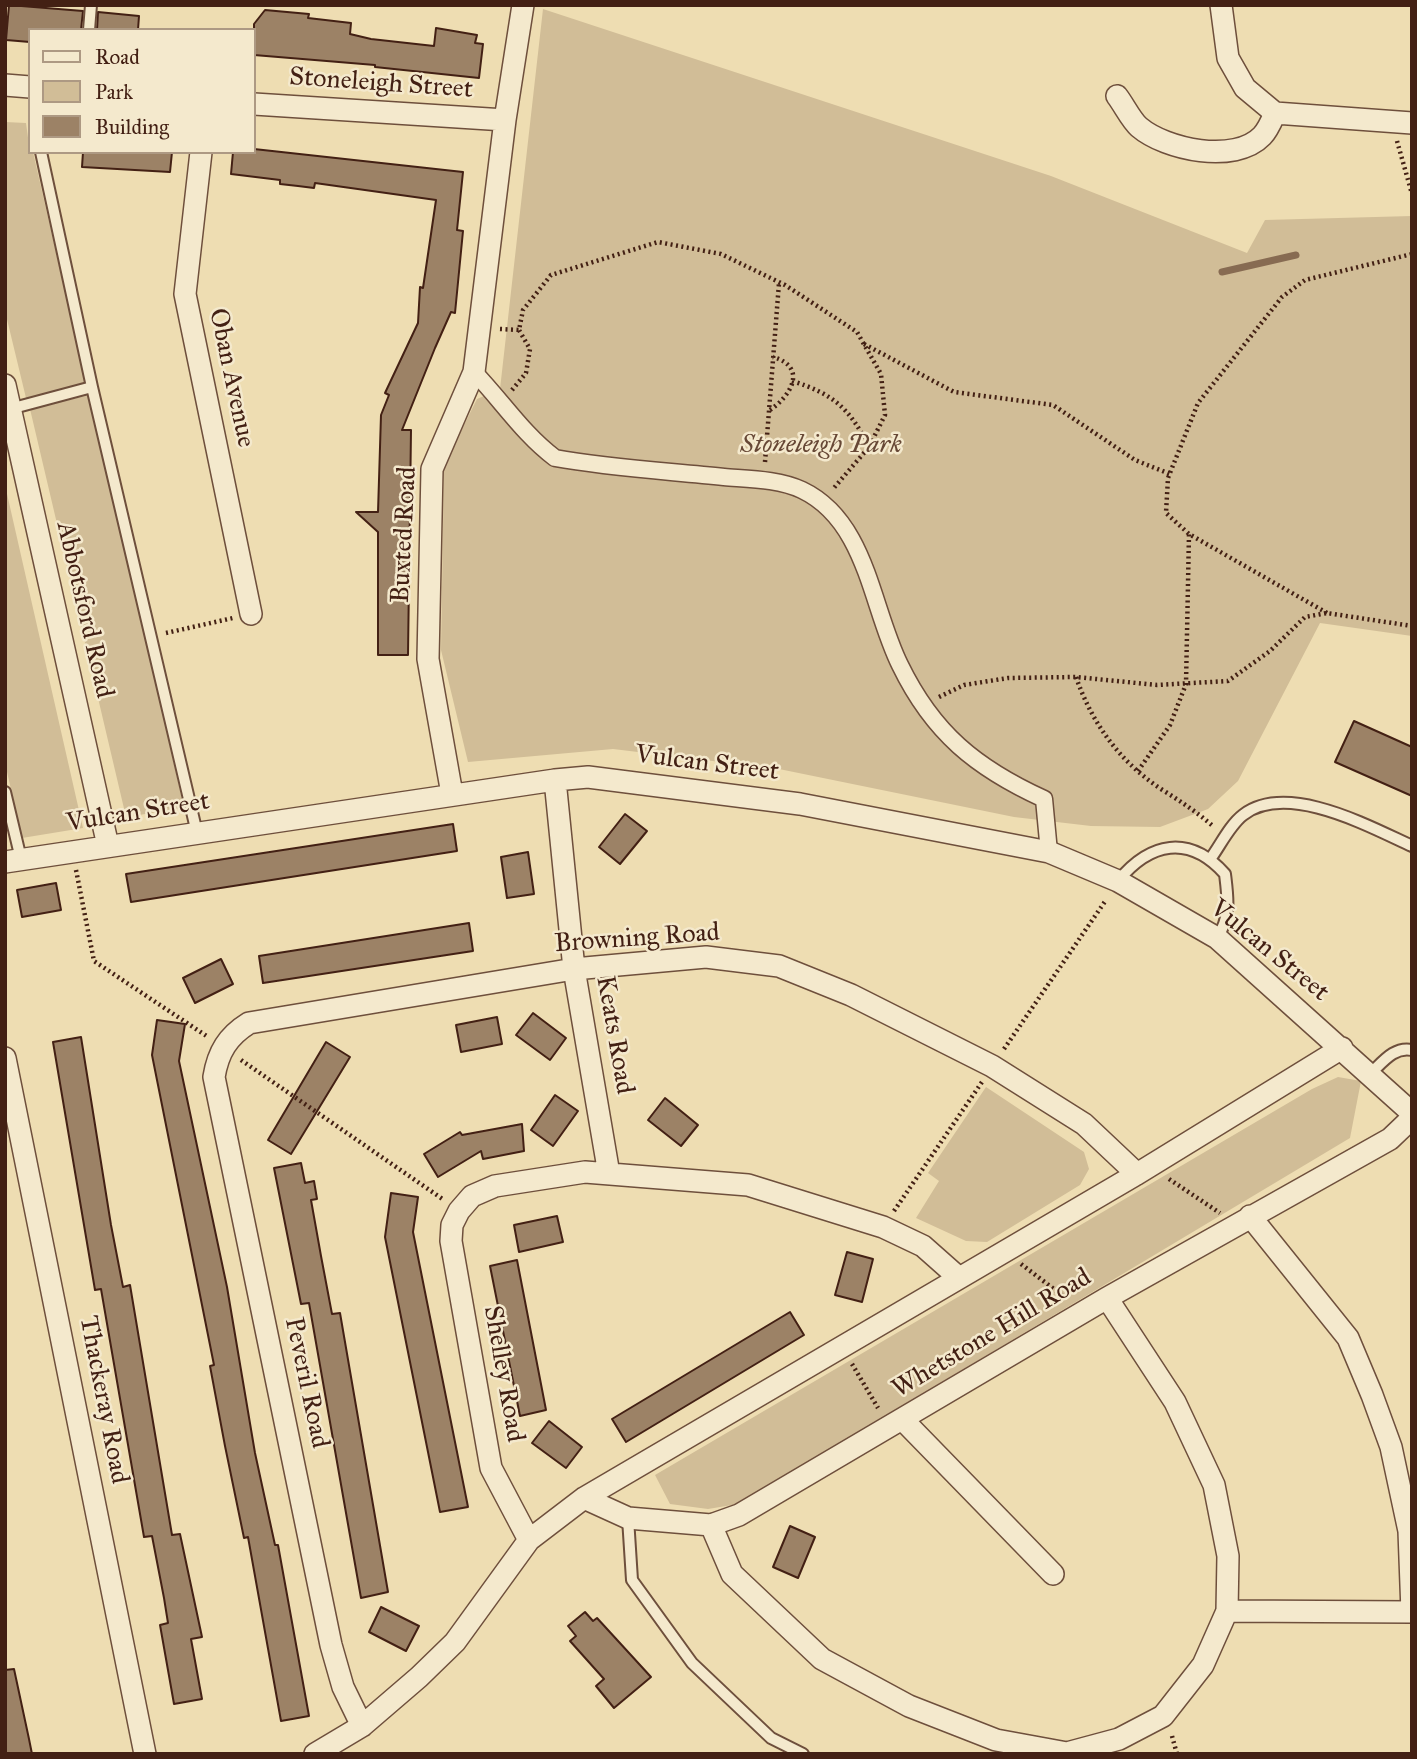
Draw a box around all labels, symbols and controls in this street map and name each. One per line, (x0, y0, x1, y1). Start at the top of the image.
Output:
legend (28, 28, 256, 154)
text: Road (95, 44, 140, 70)
street label: Stoneleigh Street (288, 62, 474, 106)
text: Park (95, 79, 133, 105)
text: Building (95, 114, 169, 140)
street label: Oban Avenue (201, 306, 261, 450)
park label: Stoneleigh Park (740, 430, 902, 462)
street label: Buxted Road (386, 466, 424, 604)
street label: Abbotsford Road (49, 519, 119, 701)
street label: Vulcan Street (633, 740, 781, 788)
street label: Vulcan Street (64, 786, 212, 840)
street label: Vulcan Street (1203, 893, 1335, 1009)
street label: Browning Road (553, 918, 721, 960)
street label: Keats Road (588, 973, 640, 1097)
street label: Whetstone Hill Road (887, 1262, 1097, 1406)
street label: Shelley Road (476, 1303, 530, 1445)
street label: Thackeray Road (71, 1313, 135, 1487)
street label: Peveril Road (277, 1315, 335, 1451)

